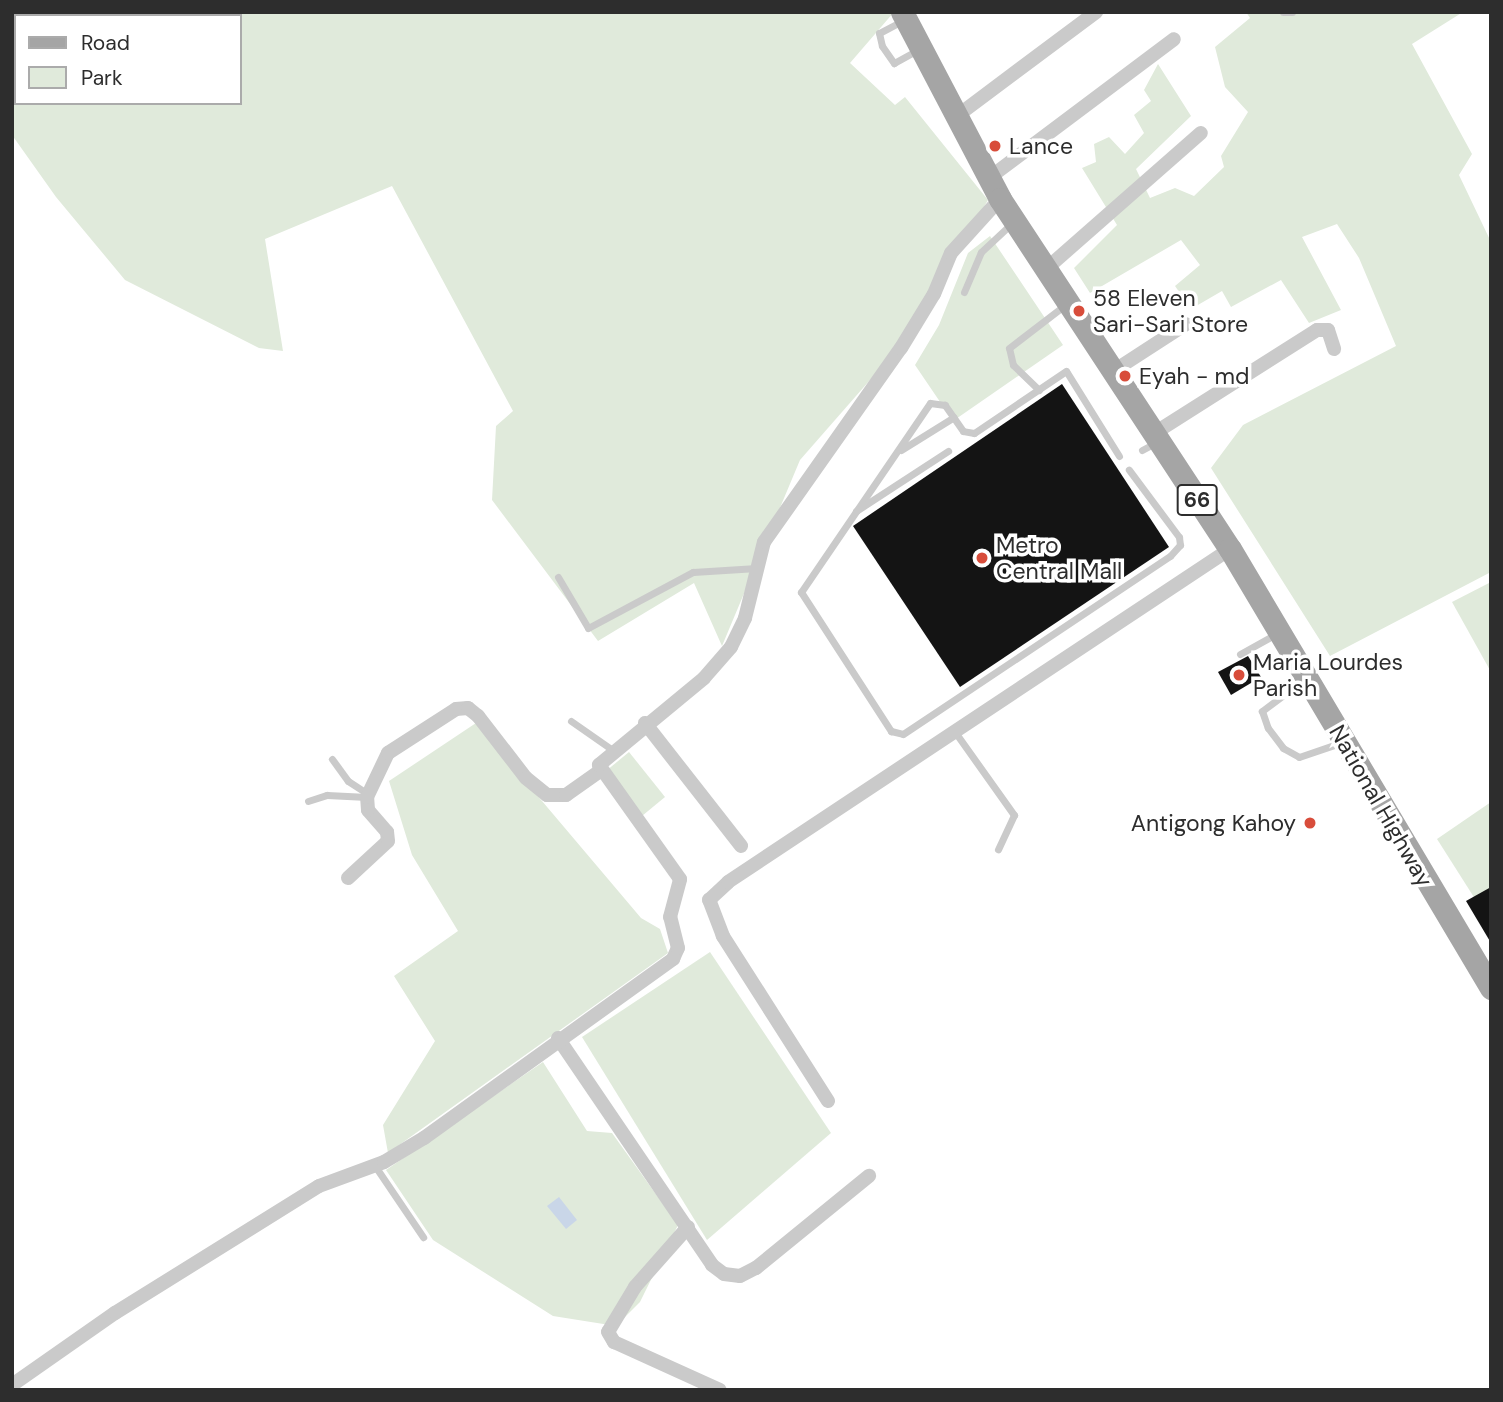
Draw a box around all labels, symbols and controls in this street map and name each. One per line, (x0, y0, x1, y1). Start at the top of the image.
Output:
legend (14, 14, 242, 105)
text: Road (81, 29, 130, 57)
text: Park (81, 64, 122, 92)
place label: Lance (1009, 132, 1073, 160)
marker: Lance (987, 138, 1003, 154)
place label: 58 Eleven Sari-Sari Store (1093, 284, 1248, 338)
marker: 58 Eleven Sari-Sari Store (1071, 303, 1087, 319)
place label: Eyah - md (1139, 362, 1249, 390)
marker: Eyah - md (1117, 368, 1133, 384)
road number: 66 (1176, 482, 1218, 518)
place label: Metro Central Mall (996, 531, 1122, 585)
marker: Metro Central Mall (974, 550, 990, 566)
place label: Maria Lourdes Parish (1253, 648, 1403, 702)
marker: Maria Lourdes Parish (1231, 667, 1247, 683)
street label: National Highway (1323, 720, 1439, 892)
place label: Antigong Kahoy (1131, 809, 1296, 837)
marker: Antigong Kahoy (1302, 815, 1318, 831)

